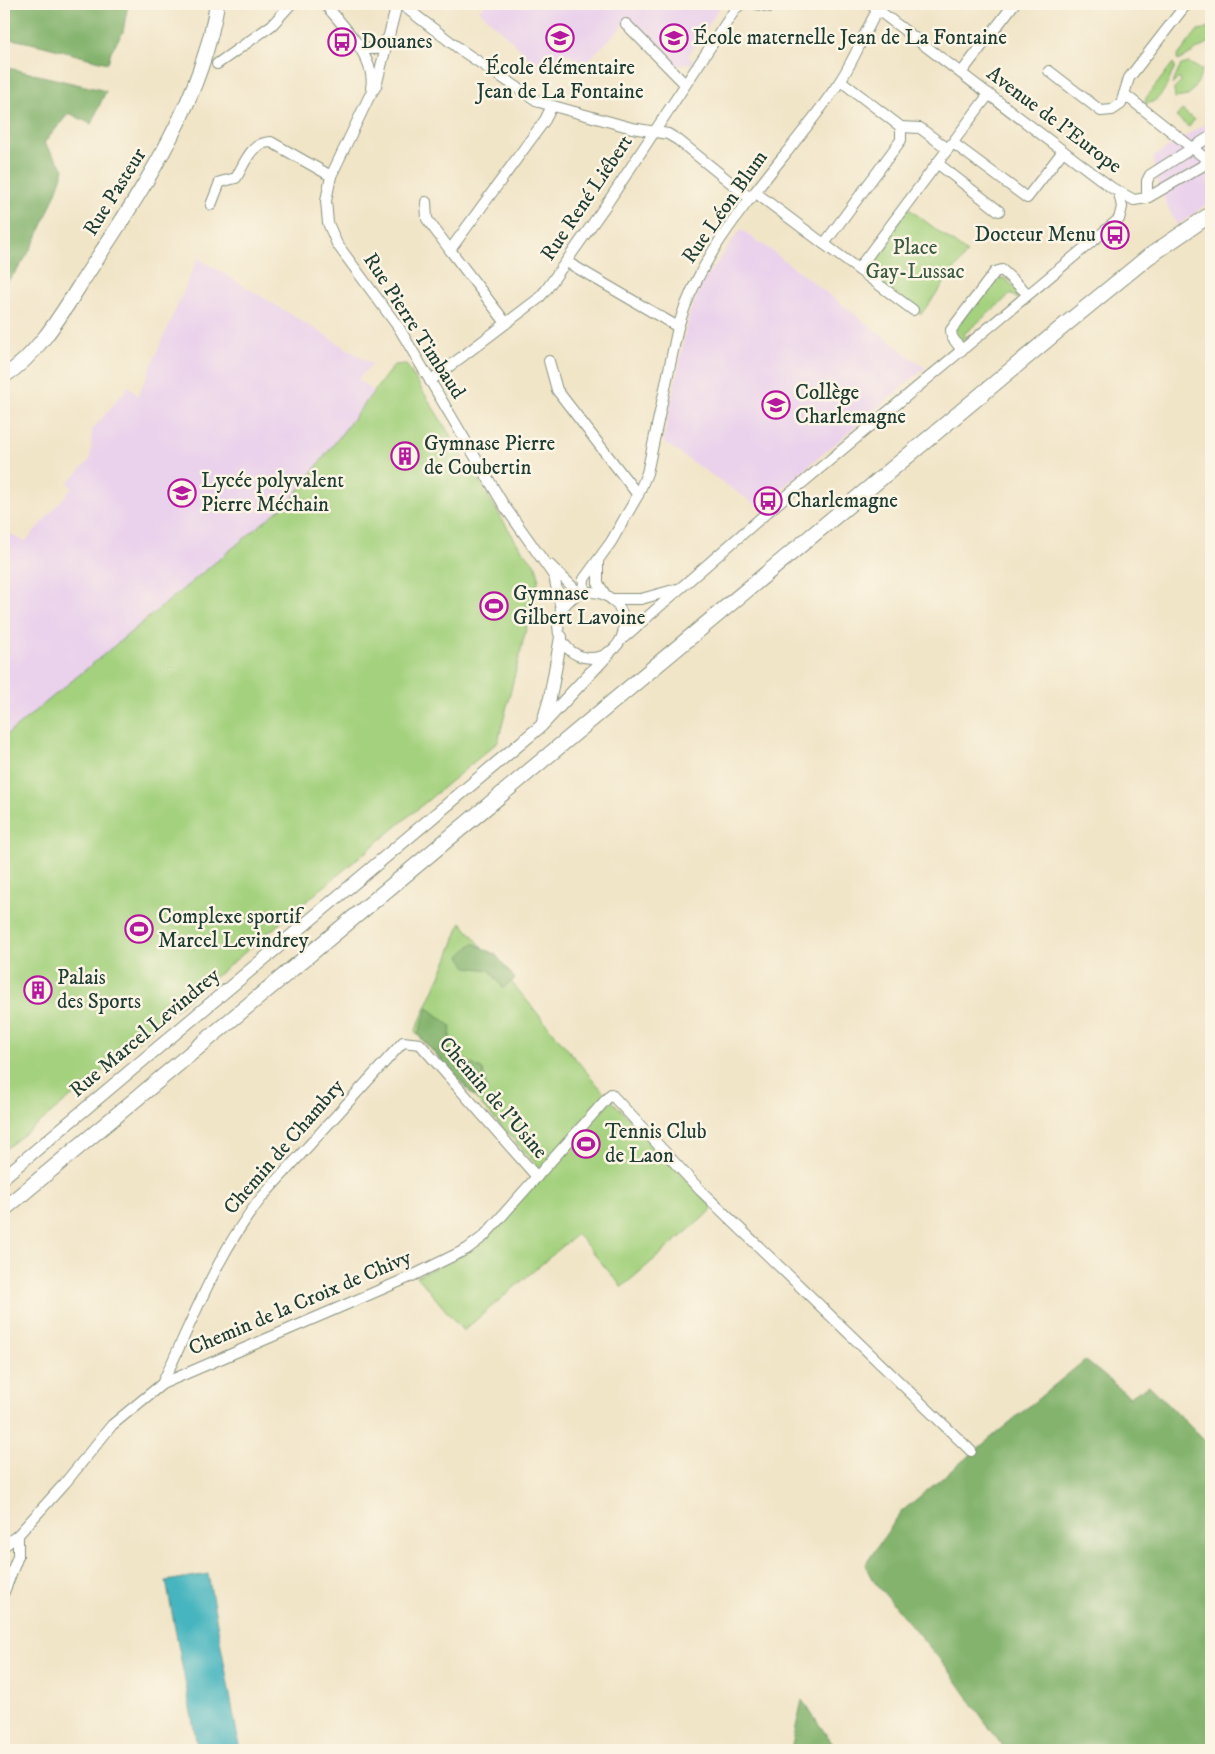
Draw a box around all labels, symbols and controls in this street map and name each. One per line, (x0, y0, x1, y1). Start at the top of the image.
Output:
school or university icon: École élémentaire Jean de La Fontaine (545, 23, 575, 53)
school or university icon: École maternelle Jean de La Fontaine (659, 23, 689, 53)
place label: École maternelle Jean de La Fontaine (693, 24, 1007, 51)
bus stop icon: Douanes (327, 27, 357, 57)
place label: Douanes (361, 29, 433, 55)
place label: École élémentaire Jean de La Fontaine (474, 54, 644, 105)
street label: Avenue de l'Europe (981, 61, 1127, 180)
street label: Rue René Liébert (535, 130, 639, 266)
street label: Rue Pasteur (78, 143, 152, 241)
street label: Rue Léon Blum (676, 145, 774, 269)
bus stop icon: Docteur Menu (1100, 220, 1130, 250)
place label: Docteur Menu (975, 222, 1096, 248)
park label: Place Gay-Lussac (865, 235, 965, 285)
street label: Rue Pierre Timbaud (357, 248, 471, 404)
place label: Collège Charlemagne (795, 380, 906, 430)
school or university icon: Collège Charlemagne (761, 390, 791, 420)
place label: Gymnase Pierre de Coubertin (424, 431, 555, 481)
building icon: Gymnase Pierre de Coubertin (390, 441, 420, 471)
place label: Lycée polyvalent Pierre Méchain (201, 468, 344, 518)
school or university icon: Lycée polyvalent Pierre Méchain (167, 478, 197, 508)
bus stop icon: Charlemagne (753, 486, 783, 516)
place label: Charlemagne (787, 488, 898, 514)
place label: Gymnase Gilbert Lavoine (513, 581, 646, 631)
sports icon: Gymnase Gilbert Lavoine (479, 591, 509, 621)
place label: Complexe sportif Marcel Levindrey (158, 904, 310, 954)
sports icon: Complexe sportif Marcel Levindrey (124, 914, 154, 944)
street label: Rue Marcel Levindrey (65, 962, 226, 1103)
place label: Palais des Sports (57, 965, 141, 1015)
building icon: Palais des Sports (23, 975, 53, 1005)
street label: Chemin de l'Usine (433, 1032, 553, 1165)
street label: Chemin de Chambry (218, 1073, 351, 1220)
place label: Tennis Club de Laon (605, 1119, 707, 1169)
sports icon: Tennis Club de Laon (571, 1129, 601, 1159)
street label: Chemin de la Croix de Chivy (185, 1244, 416, 1362)

